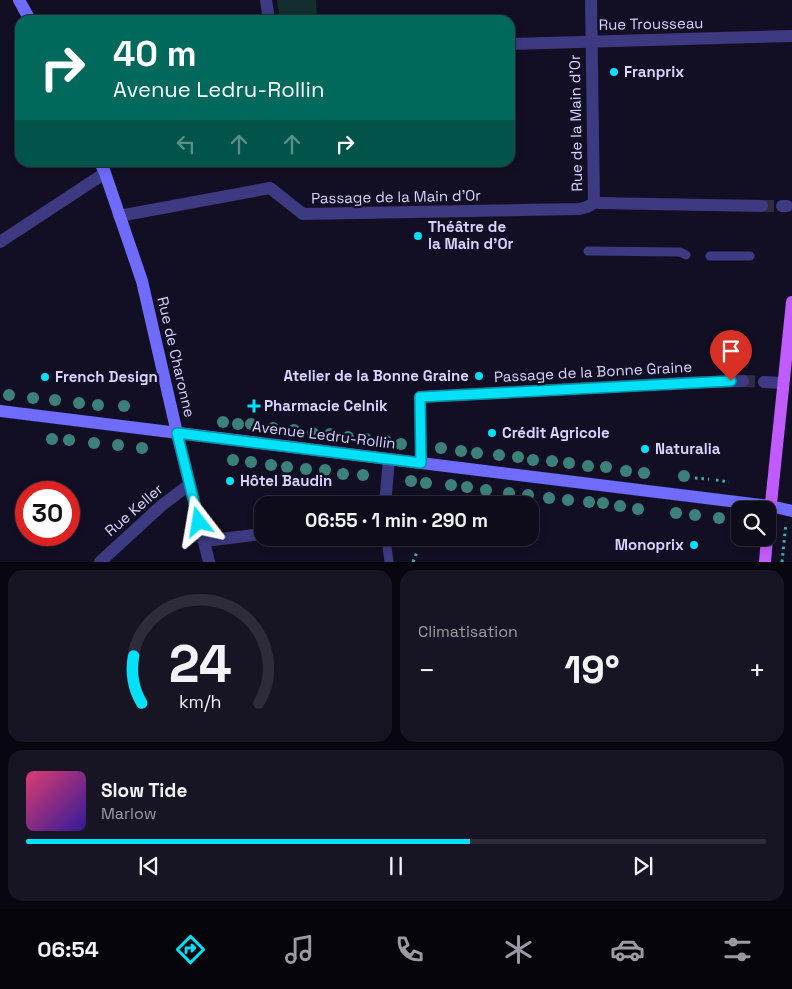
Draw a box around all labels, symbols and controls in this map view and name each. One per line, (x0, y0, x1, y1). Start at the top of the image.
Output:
street label: Rue Trousseau (598, 13, 704, 34)
text: 40 m (113, 32, 197, 76)
icon: right (30, 35, 95, 100)
street label: Rue de la Main d'Or (565, 54, 586, 192)
place label: Franprix (624, 62, 684, 81)
marker: Franprix (608, 66, 620, 78)
text: Avenue Ledru-Rollin (113, 75, 324, 103)
icon: left (172, 130, 200, 158)
icon: ahead (225, 130, 253, 158)
icon: ahead (278, 130, 306, 158)
icon: right (331, 130, 359, 158)
street label: Passage de la Main d'Or (311, 186, 481, 207)
place label: Théâtre de la Main d'Or (428, 217, 514, 253)
marker: Théâtre de la Main d'Or (412, 230, 424, 242)
street label: Rue de Charonne (153, 295, 200, 419)
pin (710, 330, 752, 381)
icon: arrive (717, 337, 745, 365)
street label: Passage de la Bonne Graine (493, 357, 693, 386)
place label: Atelier de la Bonne Graine (283, 366, 469, 385)
place label: French Design (55, 367, 158, 386)
marker: Atelier de la Bonne Graine (473, 370, 485, 382)
marker: French Design (39, 371, 51, 383)
place label: Pharmacie Celnik (264, 396, 388, 415)
marker: Pharmacie Celnik (248, 400, 260, 412)
street label: Avenue Ledru-Rollin (251, 416, 397, 453)
place label: Crédit Agricole (502, 423, 610, 442)
marker: Crédit Agricole (486, 427, 498, 439)
place label: Naturalia (655, 439, 721, 458)
marker: Naturalia (639, 443, 651, 455)
place label: Hôtel Baudin (240, 471, 332, 490)
marker: Hôtel Baudin (224, 475, 236, 487)
street label: Rue Keller (101, 479, 167, 540)
speed limit sign: 30 (15, 481, 80, 546)
position arrow (172, 495, 224, 547)
map controls (731, 501, 776, 546)
button: search (731, 501, 776, 546)
text: 06:55 · 1 min · 290 m (305, 508, 488, 533)
place label: Monoprix (615, 535, 684, 554)
marker: Monoprix (688, 539, 700, 551)
text: Climatisation (418, 621, 518, 642)
text: 24 (168, 631, 232, 697)
text: 19° (564, 646, 620, 694)
text: − (418, 652, 435, 688)
text: + (749, 652, 766, 688)
text: km/h (179, 690, 221, 713)
text: Slow Tide (101, 778, 187, 803)
text: Marlow (101, 803, 157, 824)
icon: previous (135, 852, 163, 880)
icon: pause (382, 852, 410, 880)
icon: next (629, 852, 657, 880)
icon: directions (173, 932, 208, 967)
icon: music (282, 932, 317, 967)
icon: phone (392, 932, 427, 967)
icon: climate (501, 932, 536, 967)
icon: car (610, 932, 645, 967)
icon: filters (720, 932, 755, 967)
text: 06:54 (37, 935, 99, 963)

